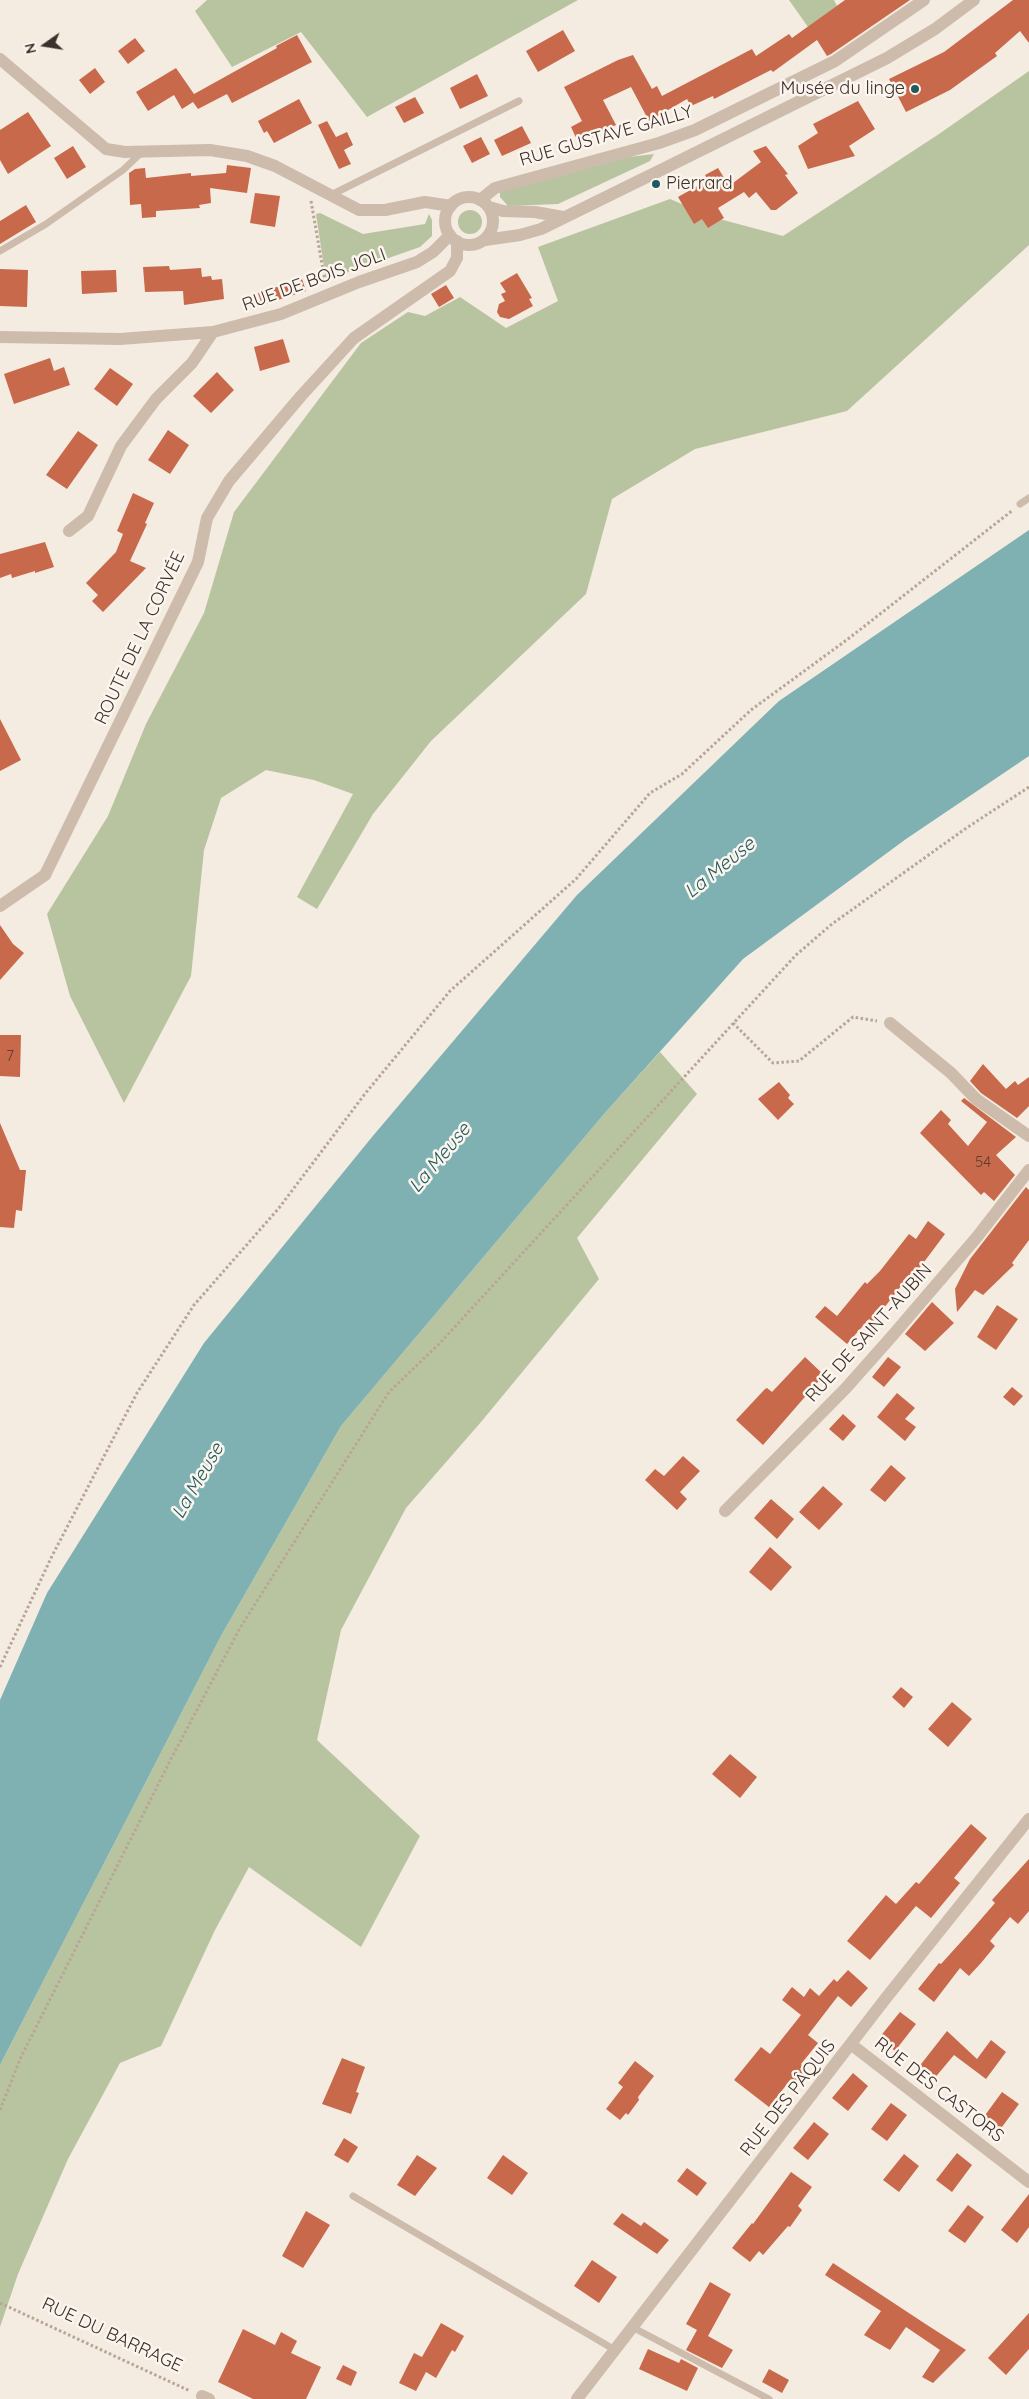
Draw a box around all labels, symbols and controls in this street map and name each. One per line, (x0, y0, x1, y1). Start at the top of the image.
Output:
north arrow (20, 20, 70, 70)
text: N (20, 41, 40, 55)
place label: Musée du linge (780, 78, 905, 100)
marker: Musée du linge (909, 83, 921, 95)
street label: RUE GUSTAVE GAILLY (517, 101, 695, 171)
place label: Pierrard (666, 173, 733, 195)
marker: Pierrard (650, 178, 662, 190)
street label: RUE DE BOIS JOLI (239, 244, 389, 316)
street label: ROUTE DE LA CORVÉE (90, 548, 190, 728)
water label: La Meuse (680, 833, 760, 903)
house number: 7 (6, 1047, 14, 1065)
water label: La Meuse (404, 1119, 476, 1197)
house number: 54 (975, 1153, 991, 1171)
street label: RUE DE SAINT-AUBIN (801, 1259, 937, 1407)
water label: La Meuse (167, 1439, 229, 1523)
street label: RUE DES CASTORS (870, 2033, 1008, 2147)
street label: RUE DES PÂQUIS (736, 2035, 840, 2161)
street label: RUE DU BARRAGE (38, 2293, 186, 2377)

